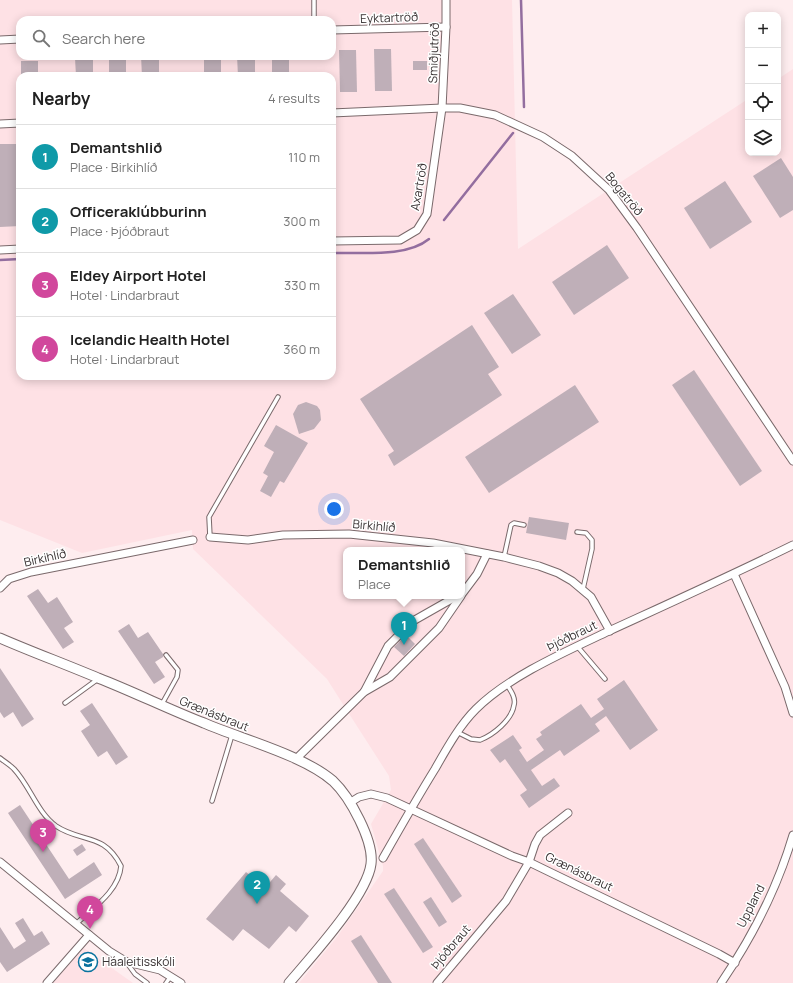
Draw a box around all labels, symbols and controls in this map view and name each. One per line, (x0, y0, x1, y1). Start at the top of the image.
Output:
street label: Eyktartröð (360, 8, 418, 27)
map controls (745, 12, 781, 156)
button: + (745, 12, 781, 48)
search box (16, 16, 336, 60)
street label: Smiðjutröð (424, 22, 443, 84)
icon: search (30, 27, 52, 49)
text: Search here (62, 28, 145, 49)
button: − (745, 48, 781, 84)
button: locate (745, 84, 781, 120)
text: Nearby (32, 87, 90, 110)
text: 4 results (268, 89, 320, 107)
button: layers (745, 120, 781, 156)
text: Demantshlið (70, 137, 162, 158)
text: 1 (42, 148, 48, 166)
text: 110 m (288, 148, 320, 166)
text: Place · Birkihlíð (70, 158, 157, 176)
street label: Axartröð (406, 162, 431, 212)
street label: Bogatröð (602, 168, 647, 219)
text: Officeraklúbburinn (70, 201, 207, 222)
text: 2 (41, 212, 49, 230)
text: 300 m (283, 212, 320, 230)
text: Place · Þjóðbraut (70, 222, 169, 240)
text: Eldey Airport Hotel (70, 265, 206, 286)
text: 3 (41, 276, 49, 294)
text: 330 m (284, 276, 320, 294)
text: Hotel · Lindarbraut (70, 286, 180, 304)
text: Icelandic Health Hotel (70, 329, 230, 350)
text: 4 (41, 340, 49, 358)
text: 360 m (283, 340, 320, 358)
text: Hotel · Lindarbraut (70, 350, 180, 368)
your location (324, 499, 344, 519)
street label: Birkihlíð (352, 515, 396, 536)
street label: Birkihlíð (22, 544, 68, 571)
popup (343, 547, 465, 599)
text: Demantshlið (358, 554, 450, 575)
text: Place (358, 575, 391, 593)
pin: 1 (391, 612, 417, 645)
street label: Þjóðbraut (544, 616, 600, 655)
street label: Grænásbraut (177, 692, 252, 735)
pin: 3 (30, 819, 56, 852)
street label: Grænásbraut (542, 848, 616, 895)
pin: 2 (244, 871, 270, 904)
street label: Uppland (732, 881, 769, 930)
pin: 4 (77, 896, 103, 929)
street label: Þjóðbraut (427, 920, 475, 973)
school or university icon: Háaleitisskóli (77, 951, 99, 973)
place label: Háaleitisskóli (102, 953, 175, 970)

